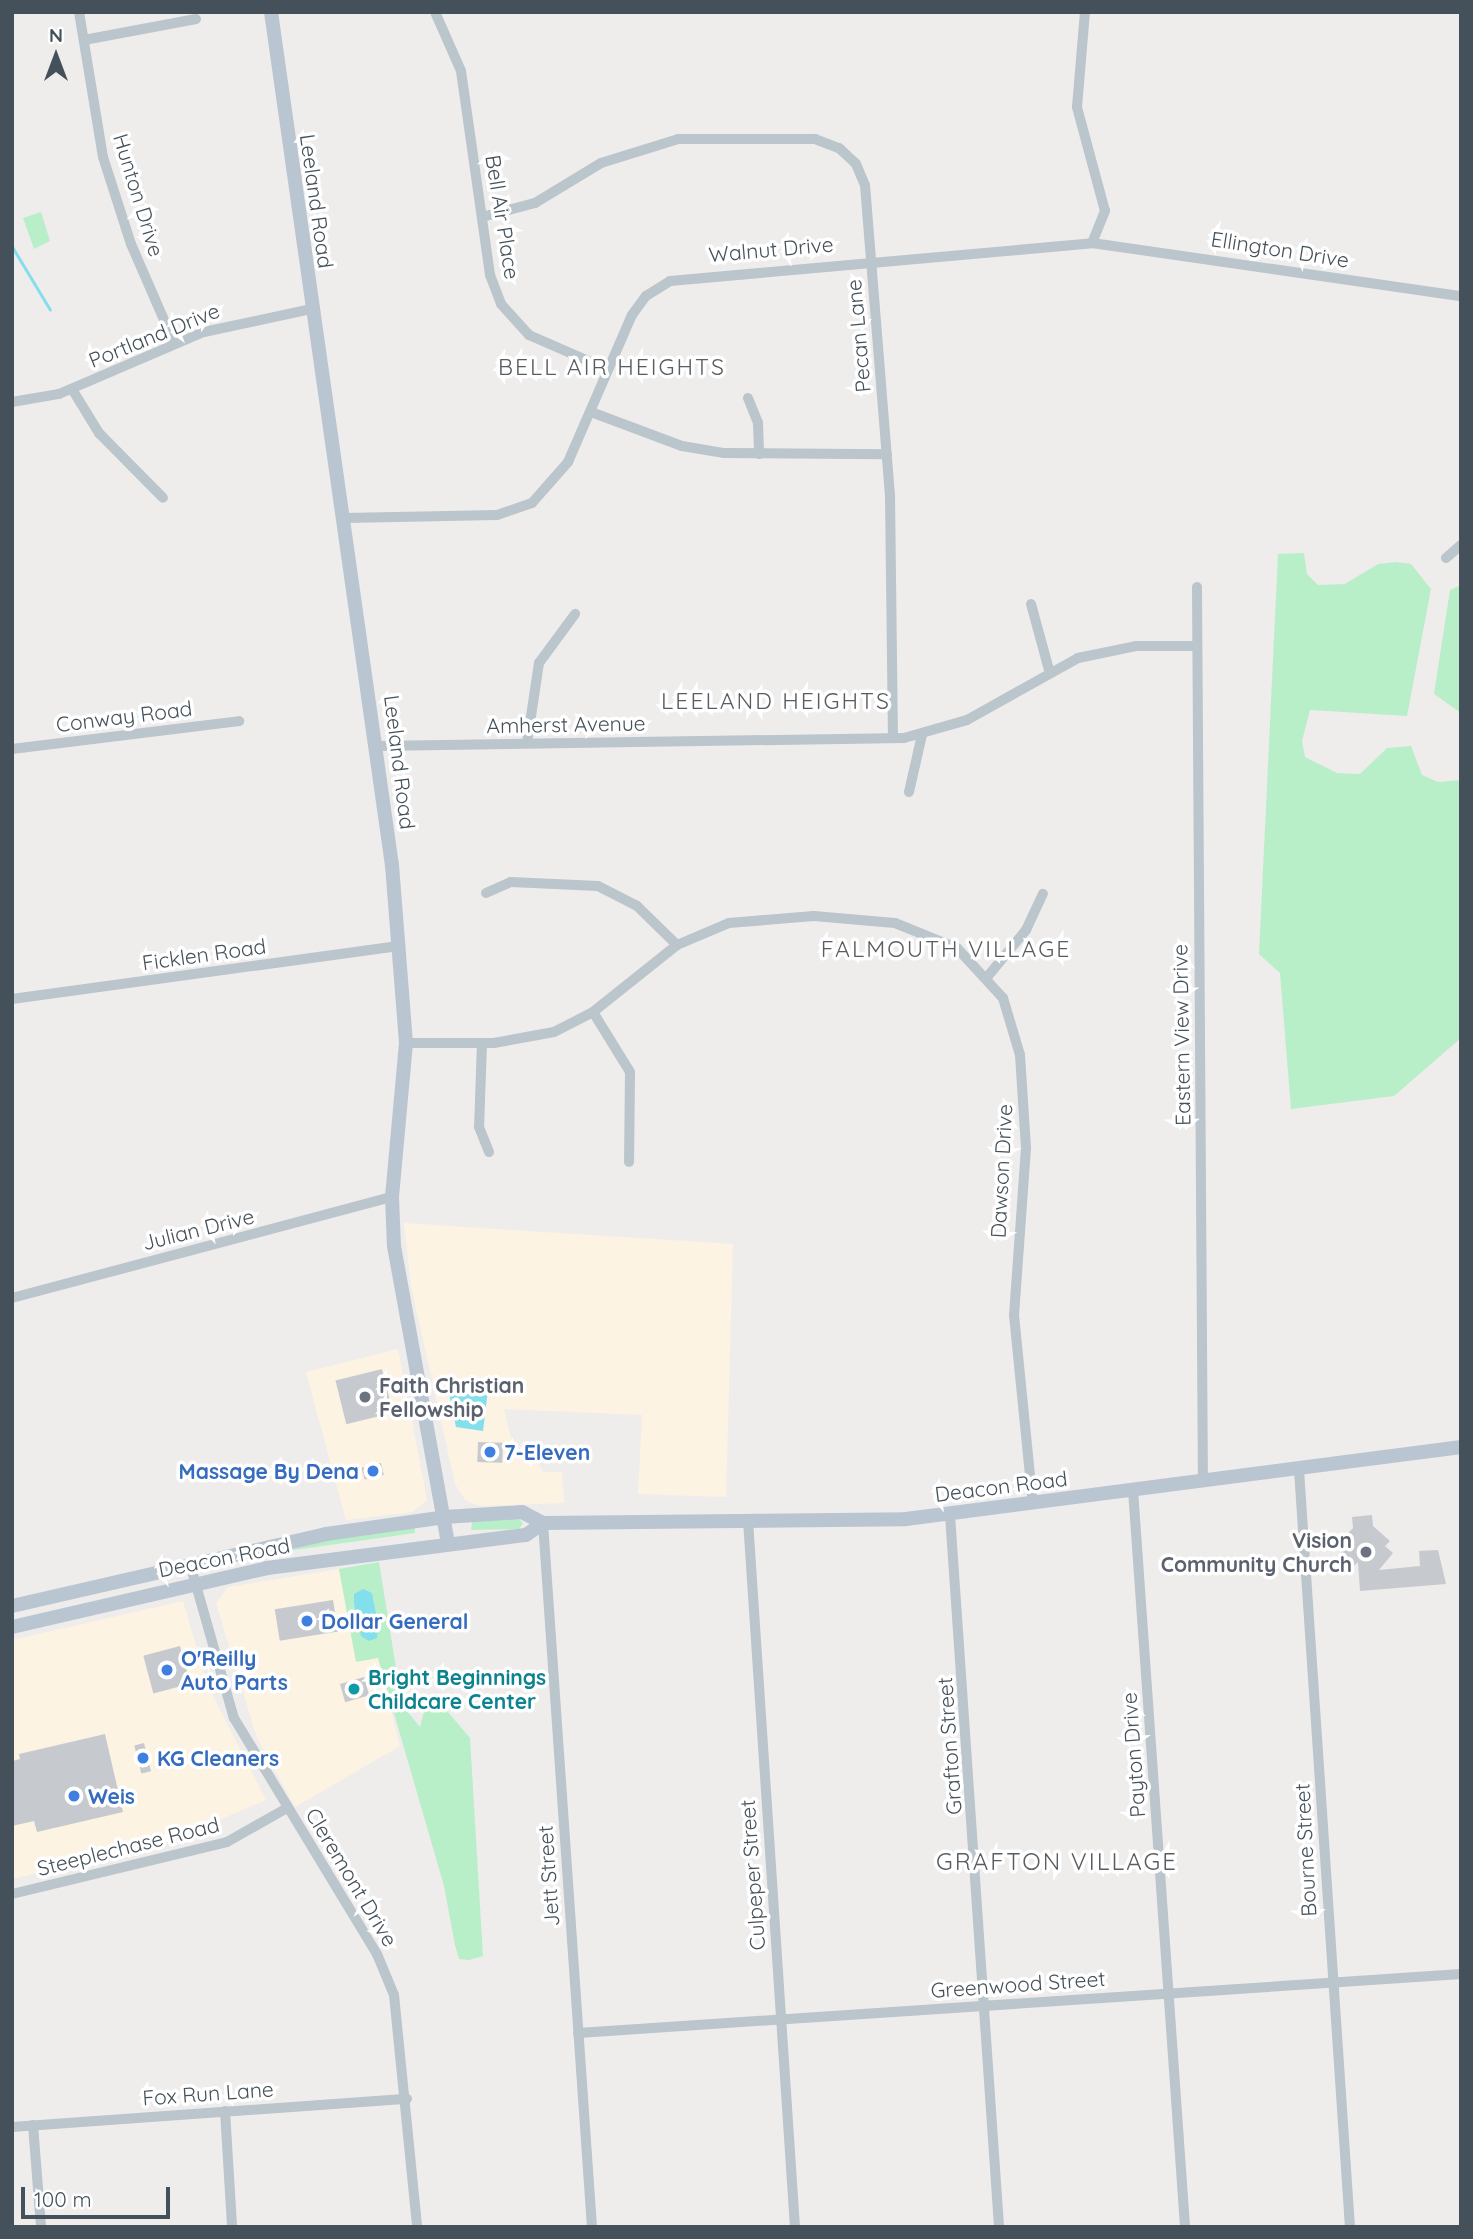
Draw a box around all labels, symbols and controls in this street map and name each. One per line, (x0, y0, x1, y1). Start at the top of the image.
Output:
north arrow (21, 21, 91, 91)
text: N (49, 23, 63, 47)
street label: Hunton Drive (108, 130, 170, 260)
street label: Leeland Road (295, 132, 339, 270)
street label: Bell Air Place (481, 153, 525, 281)
street label: Ellington Drive (1209, 226, 1351, 272)
street label: Walnut Drive (708, 231, 834, 267)
street label: Pecan Lane (840, 278, 876, 394)
street label: Portland Drive (85, 297, 223, 373)
district label: BELL AIR HEIGHTS (500, 353, 724, 381)
district label: LEELAND HEIGHTS (663, 687, 889, 715)
street label: Leeland Road (379, 693, 421, 831)
street label: Conway Road (55, 695, 193, 737)
street label: Amherst Avenue (486, 710, 646, 738)
street label: Ficklen Road (140, 933, 268, 975)
district label: FALMOUTH VILLAGE (823, 935, 1069, 963)
street label: Eastern View Drive (1167, 944, 1195, 1126)
street label: Dawson Drive (985, 1103, 1017, 1239)
street label: Julian Drive (139, 1203, 257, 1255)
place label: Faith Christian Fellowship (379, 1372, 524, 1422)
marker: Faith Christian Fellowship (357, 1389, 373, 1405)
place label: 7-Eleven (504, 1439, 590, 1465)
marker: 7-Eleven (482, 1444, 498, 1460)
place label: Massage By Dena (179, 1458, 359, 1484)
marker: Massage By Dena (365, 1463, 381, 1479)
street label: Deacon Road (933, 1465, 1069, 1507)
place label: Vision Community Church (1161, 1527, 1352, 1577)
street label: Deacon Road (156, 1532, 292, 1582)
marker: Vision Community Church (1358, 1544, 1374, 1560)
place label: Dollar General (321, 1608, 468, 1634)
marker: Dollar General (299, 1613, 315, 1629)
place label: O'Reilly Auto Parts (181, 1645, 288, 1695)
marker: O'Reilly Auto Parts (159, 1662, 175, 1678)
place label: Bright Beginnings Childcare Center (368, 1664, 546, 1714)
street label: Grafton Street (932, 1676, 966, 1816)
marker: Bright Beginnings Childcare Center (346, 1681, 362, 1697)
street label: Payton Drive (1116, 1692, 1150, 1818)
place label: KG Cleaners (157, 1745, 279, 1771)
marker: KG Cleaners (135, 1750, 151, 1766)
place label: Weis (88, 1783, 135, 1809)
street label: Bourne Street (1289, 1783, 1321, 1917)
marker: Weis (66, 1788, 82, 1804)
street label: Culpeper Street (734, 1799, 770, 1951)
street label: Cleremont Drive (301, 1803, 403, 1951)
street label: Steeplechase Road (34, 1811, 222, 1881)
street label: Jett Street (532, 1825, 564, 1927)
district label: GRAFTON VILLAGE (938, 1848, 1176, 1876)
street label: Greenwood Street (930, 1965, 1106, 2003)
street label: Fox Run Lane (142, 2076, 274, 2110)
scale bar (24, 2172, 173, 2216)
text: 100 m (34, 2186, 92, 2212)

